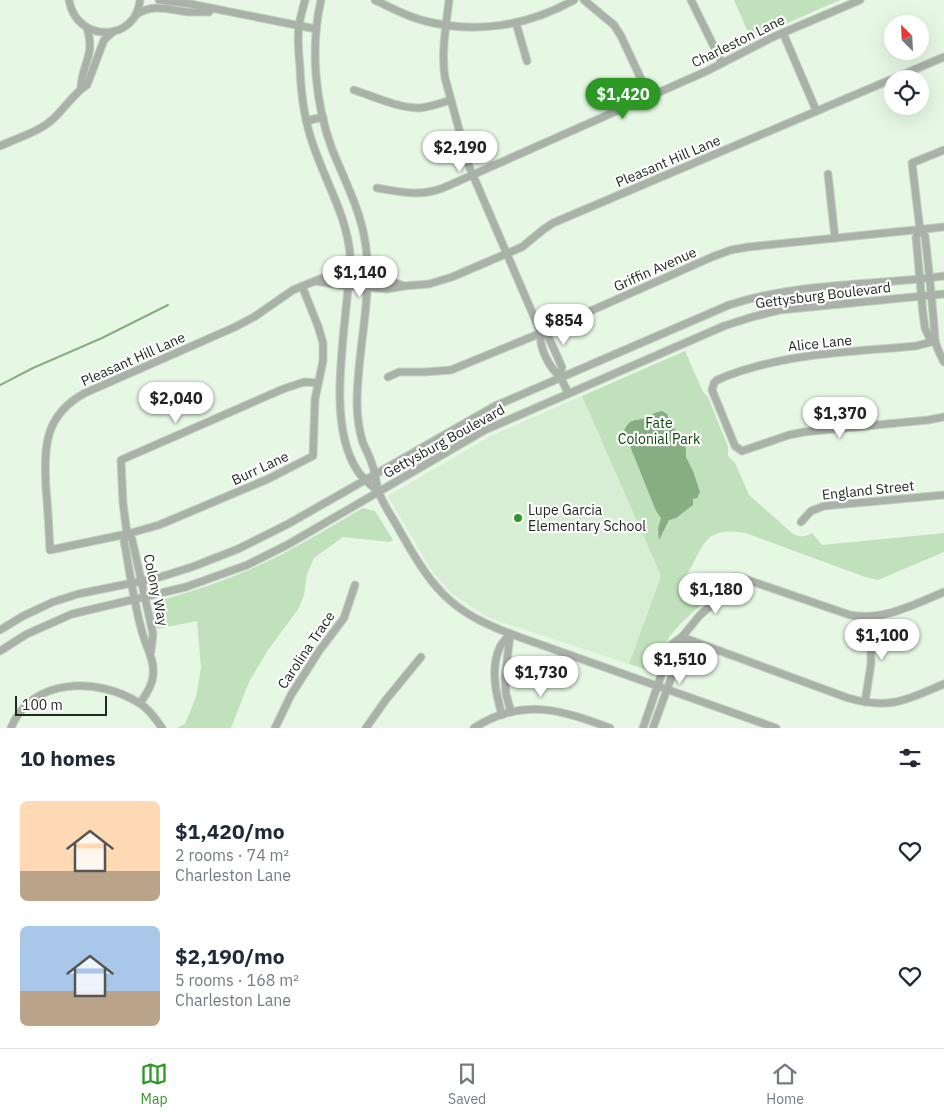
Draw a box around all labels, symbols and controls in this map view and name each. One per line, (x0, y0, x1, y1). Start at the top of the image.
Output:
street label: Charleston Lane (688, 11, 788, 71)
north arrow (884, 15, 929, 60)
map controls (884, 15, 929, 115)
button: locate (884, 70, 929, 115)
pin: $1,420 (582, 78, 664, 120)
text: $1,420 (597, 84, 649, 104)
pin: $2,190 (419, 130, 501, 173)
street label: Pleasant Hill Lane (613, 131, 723, 191)
text: $2,190 (434, 137, 486, 157)
street label: Griffin Avenue (611, 243, 700, 295)
pin: $1,140 (319, 256, 401, 298)
text: $1,140 (334, 262, 386, 282)
street label: Gettysburg Boulevard (754, 278, 892, 312)
pin: $854 (534, 304, 594, 346)
text: $854 (545, 310, 583, 330)
street label: Pleasant Hill Lane (78, 328, 188, 390)
street label: Alice Lane (787, 331, 853, 355)
pin: $2,040 (135, 382, 217, 424)
text: $2,040 (150, 388, 202, 408)
pin: $1,370 (799, 396, 881, 439)
street label: Gettysburg Boulevard (380, 400, 508, 482)
text: $1,370 (814, 403, 866, 423)
park label: Fate Colonial Park (618, 414, 701, 448)
street label: Burr Lane (229, 447, 292, 489)
street label: England Street (821, 476, 915, 504)
place label: Lupe Garcia Elementary School (528, 501, 646, 535)
marker: Lupe Garcia Elementary School (512, 512, 524, 524)
street label: Colony Way (140, 552, 172, 628)
pin: $1,180 (675, 572, 757, 615)
text: $1,180 (690, 579, 742, 599)
street label: Carolina Trace (273, 608, 339, 692)
pin: $1,100 (841, 618, 923, 661)
text: $1,100 (856, 625, 908, 645)
pin: $1,510 (639, 642, 721, 685)
text: $1,510 (654, 649, 706, 669)
pin: $1,730 (500, 656, 582, 698)
text: $1,730 (515, 662, 567, 682)
scale bar (15, 693, 108, 716)
text: 100 m (22, 696, 63, 714)
text: 10 homes (20, 744, 116, 772)
icon: filters (896, 744, 924, 772)
text: $1,420/mo (175, 817, 285, 845)
icon: home (60, 821, 120, 881)
icon: heart (896, 837, 924, 865)
text: 2 rooms · 74 m² (175, 845, 289, 865)
text: Charleston Lane (175, 865, 291, 885)
text: $2,190/mo (175, 942, 285, 970)
icon: home (60, 946, 120, 1006)
icon: heart (896, 962, 924, 990)
text: 5 rooms · 168 m² (175, 970, 299, 990)
text: Charleston Lane (175, 990, 291, 1010)
tab: Map (140, 1060, 168, 1108)
tab: Saved (448, 1060, 486, 1108)
tab: Home (766, 1060, 804, 1108)

